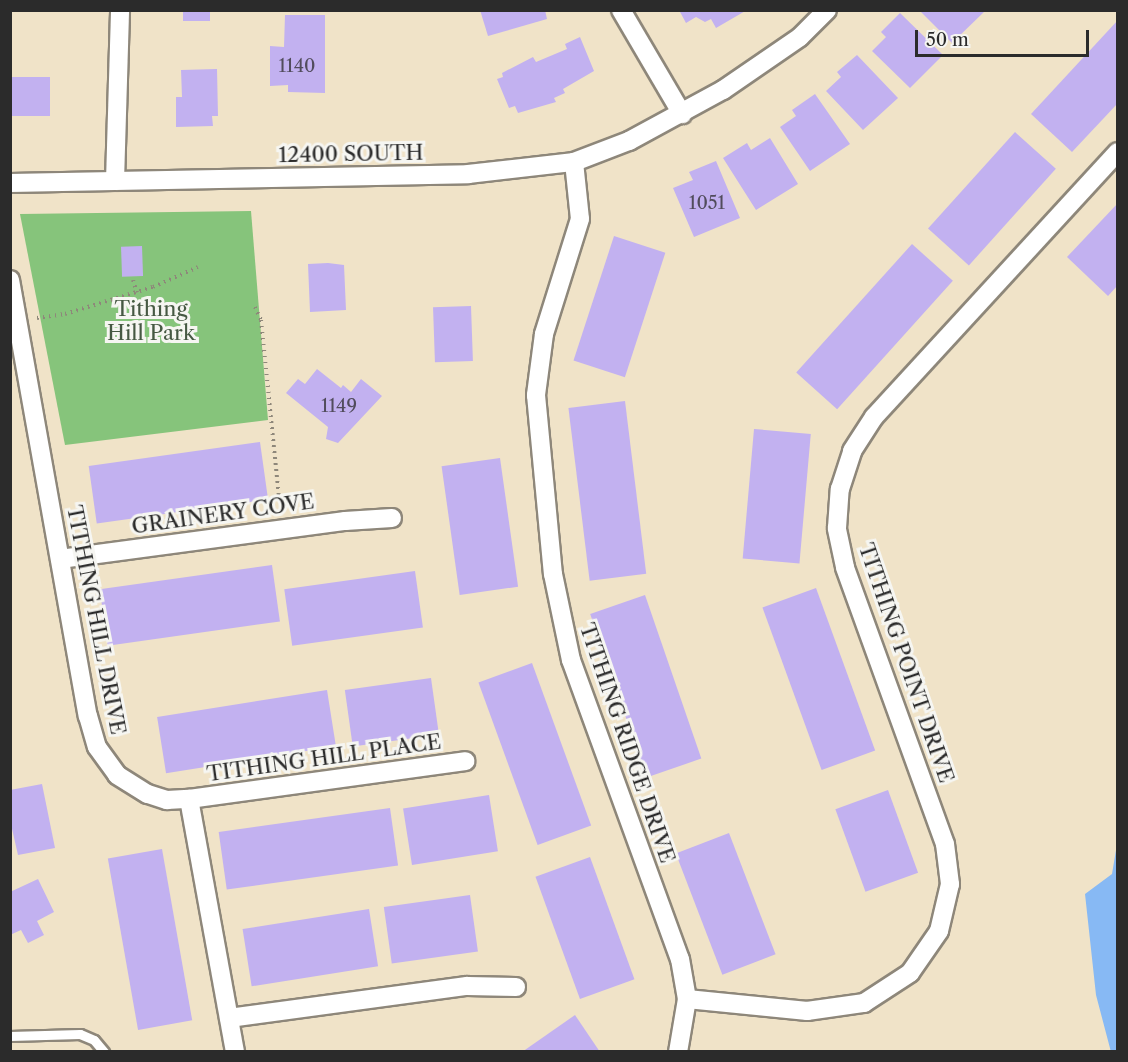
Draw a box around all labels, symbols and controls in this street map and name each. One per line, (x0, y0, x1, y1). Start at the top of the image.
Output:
scale bar (918, 18, 1092, 56)
text: 50 m (926, 29, 969, 51)
house number: 1140 (279, 55, 315, 77)
street label: 12400 SOUTH (278, 140, 424, 168)
house number: 1051 (689, 192, 725, 214)
park label: Tithing Hill Park (107, 296, 195, 346)
house number: 1149 (321, 395, 357, 417)
street label: GRAINERY COVE (130, 489, 316, 539)
street label: TITHING HILL DRIVE (61, 503, 131, 737)
street label: TITHING POINT DRIVE (853, 540, 959, 786)
street label: TITHING RIDGE DRIVE (574, 620, 680, 866)
street label: TITHING HILL PLACE (205, 729, 443, 787)

